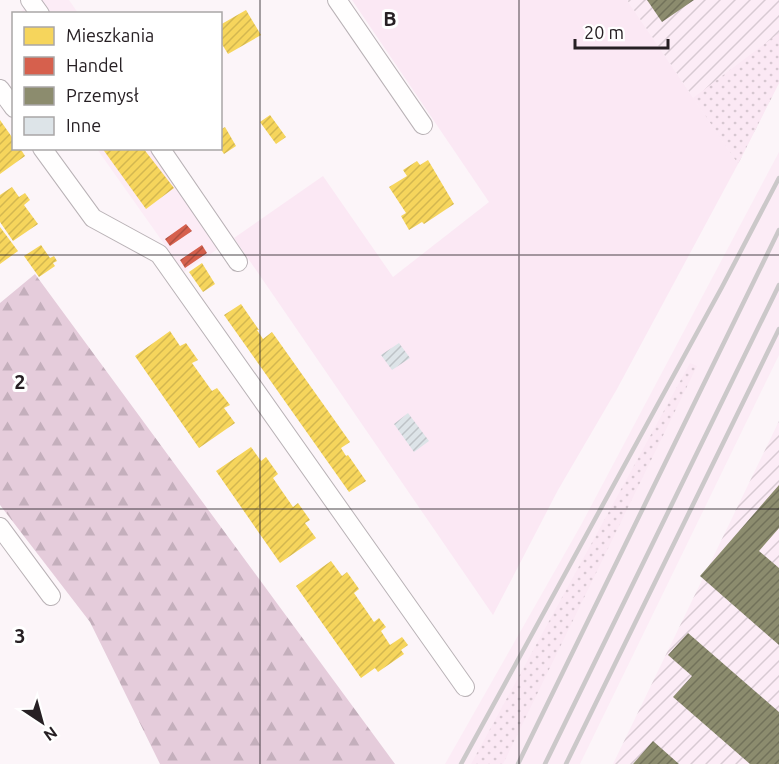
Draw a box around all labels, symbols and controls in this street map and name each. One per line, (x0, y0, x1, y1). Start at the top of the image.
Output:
text: B (383, 7, 397, 30)
legend (12, 12, 222, 150)
scale bar (575, 12, 668, 50)
text: 20 m (584, 22, 624, 42)
text: Mieszkania (66, 25, 154, 45)
text: Handel (66, 55, 124, 75)
text: Przemysł (66, 85, 139, 105)
text: Inne (66, 115, 101, 135)
text: 2 (14, 370, 26, 393)
text: 3 (14, 624, 26, 647)
north arrow (12, 692, 72, 752)
text: N (41, 723, 61, 745)

